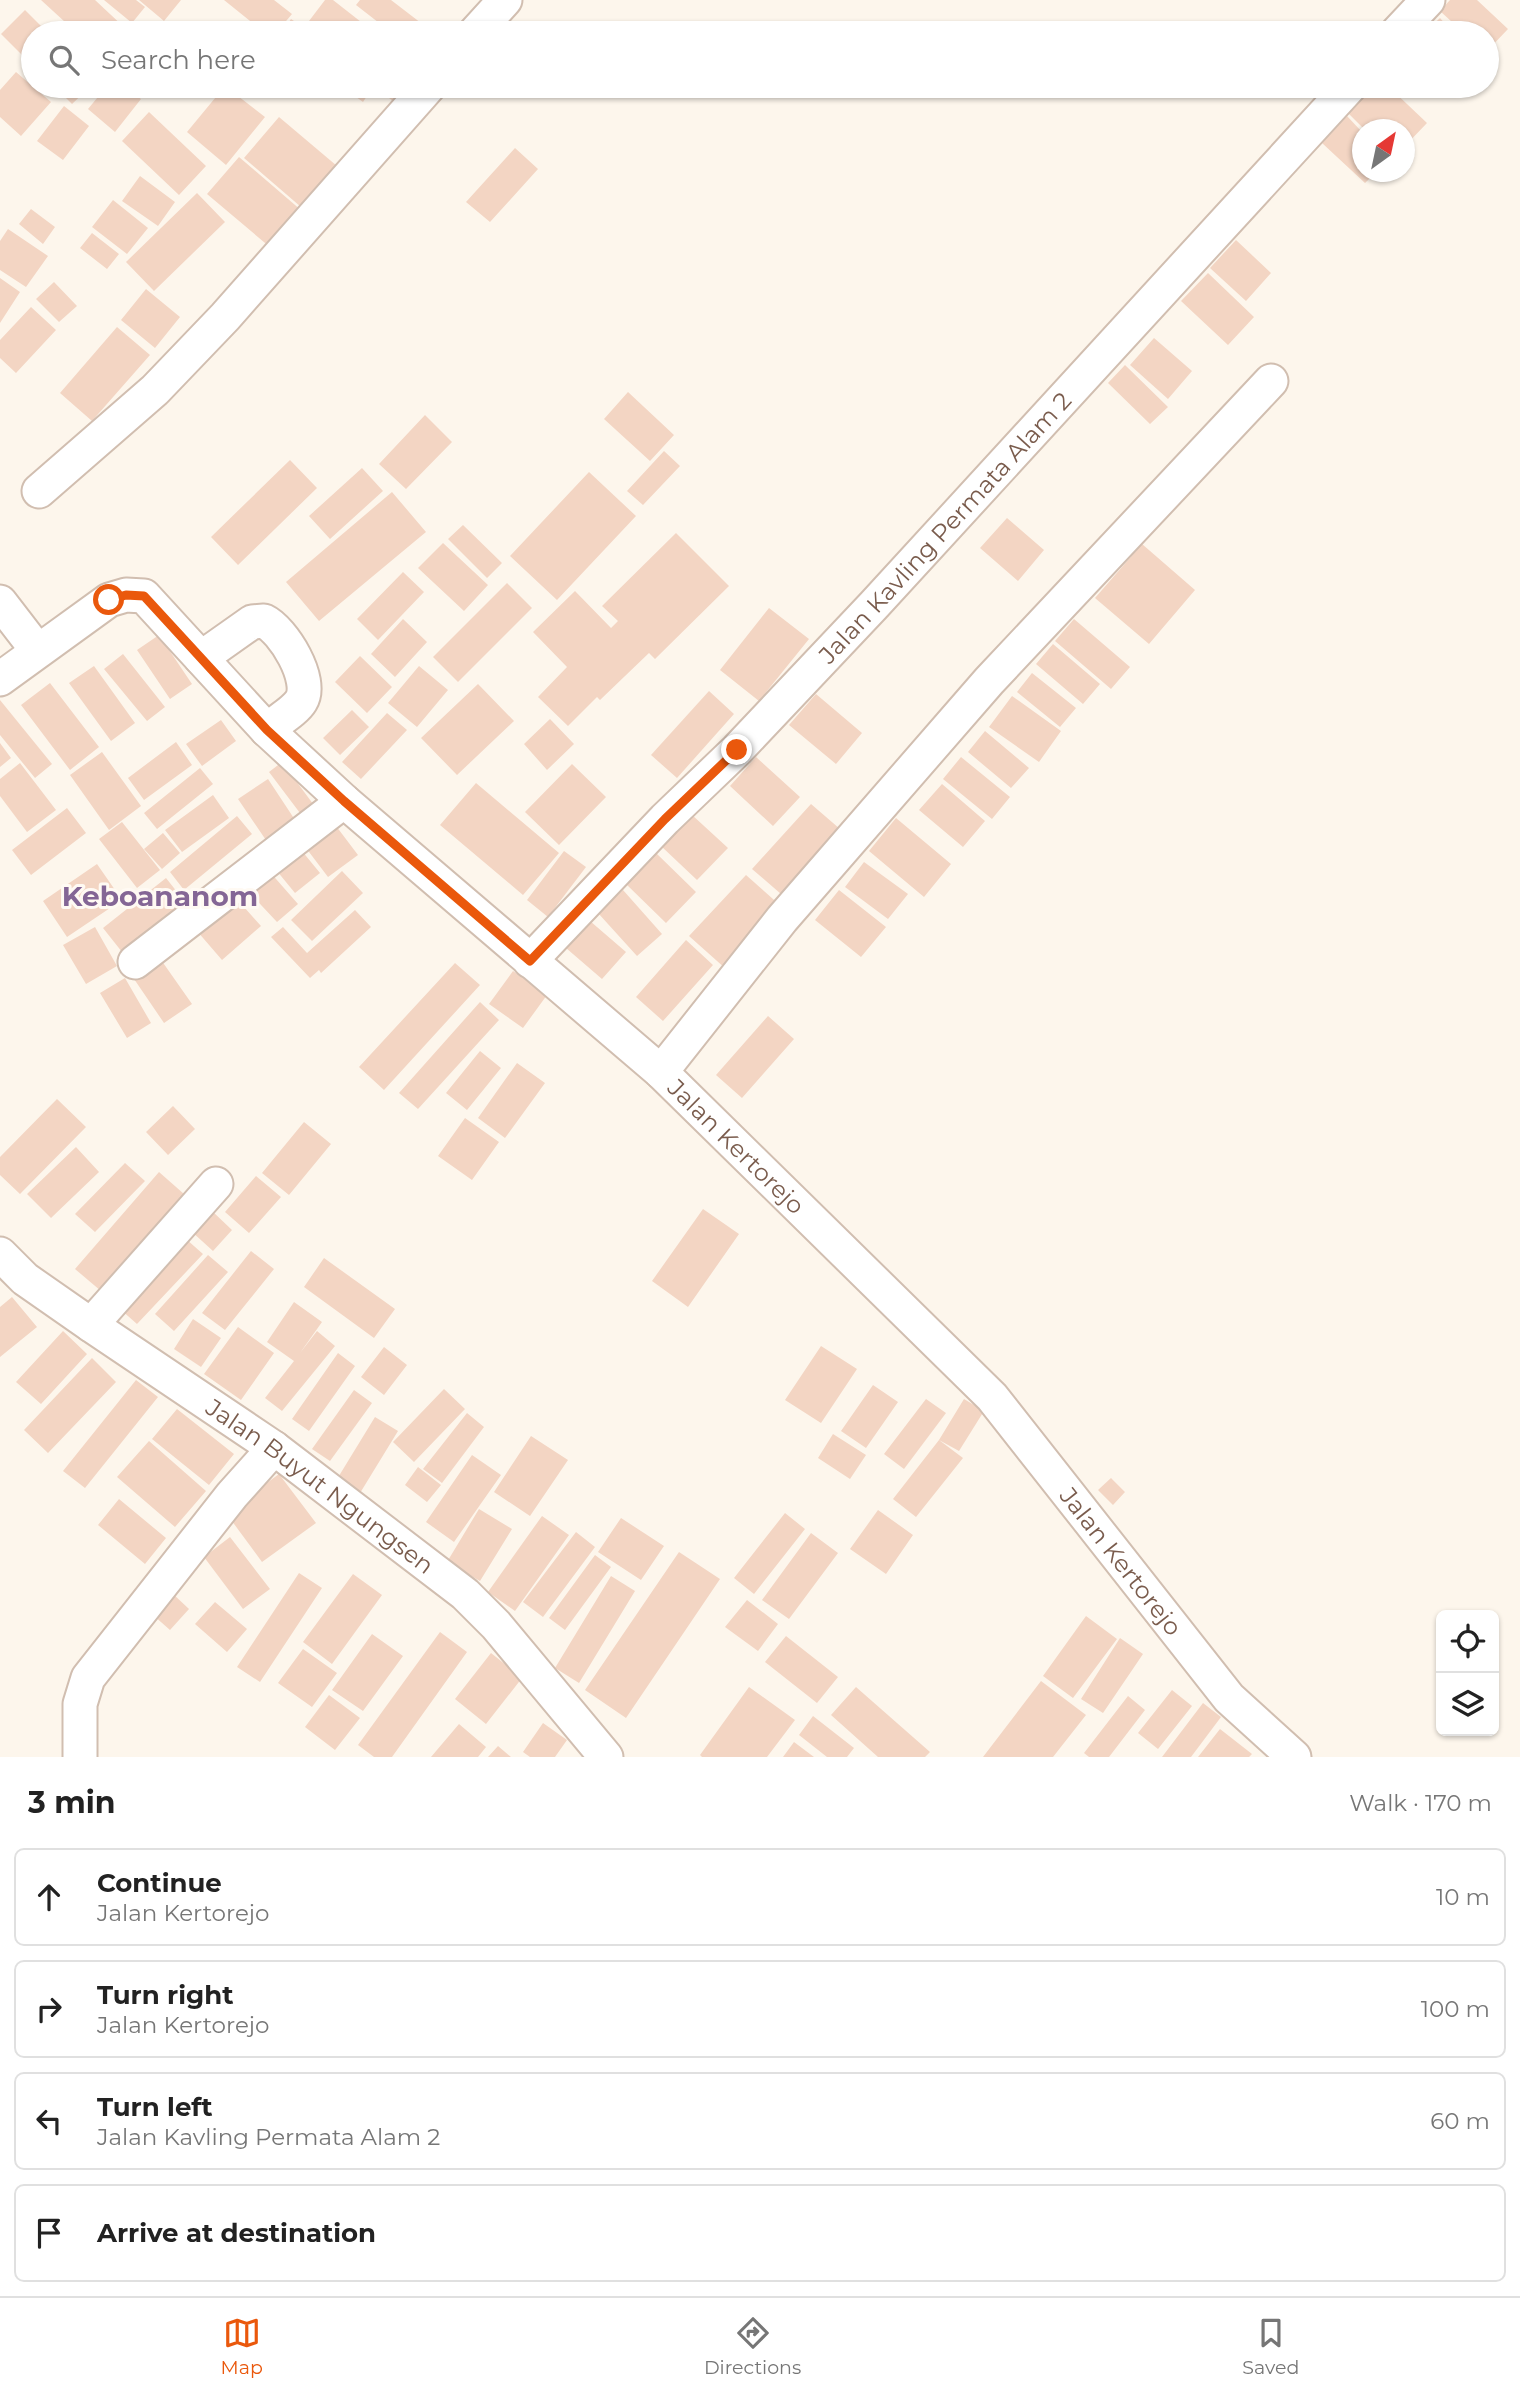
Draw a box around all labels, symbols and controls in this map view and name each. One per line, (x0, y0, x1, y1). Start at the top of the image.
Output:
search box (21, 21, 1499, 98)
icon: search (45, 41, 83, 79)
text: Search here (101, 44, 256, 76)
north arrow (1352, 119, 1415, 182)
street label: Jalan Kavling Permata Alam 2 (812, 386, 1077, 670)
route start (93, 584, 124, 615)
route end (721, 734, 752, 765)
district label: Keboananom (62, 879, 258, 913)
street label: Jalan Kertorejo (662, 1072, 811, 1220)
street label: Jalan Buyut Ngungsen (200, 1392, 440, 1580)
street label: Jalan Kertorejo (1054, 1481, 1188, 1641)
map controls (1436, 1610, 1499, 1736)
button: locate (1436, 1610, 1499, 1673)
button: layers (1436, 1673, 1499, 1736)
text: 3 min (28, 1784, 115, 1821)
text: Walk · 170 m (1349, 1789, 1492, 1817)
text: Continue (97, 1867, 222, 1899)
icon: ahead (30, 1878, 68, 1916)
text: 10 m (1436, 1883, 1490, 1911)
text: Jalan Kertorejo (97, 1899, 269, 1927)
text: Turn right (97, 1979, 233, 2011)
icon: right (30, 1990, 68, 2028)
text: 100 m (1421, 1995, 1490, 2023)
text: Jalan Kertorejo (97, 2011, 269, 2039)
text: Turn left (97, 2091, 213, 2123)
icon: left (30, 2102, 68, 2140)
text: 60 m (1430, 2107, 1490, 2135)
text: Jalan Kavling Permata Alam 2 (97, 2123, 440, 2151)
icon: arrive (30, 2214, 68, 2252)
text: Arrive at destination (97, 2217, 376, 2249)
tab: Map (221, 2314, 263, 2379)
tab: Directions (704, 2314, 801, 2379)
tab: Saved (1242, 2314, 1299, 2379)

